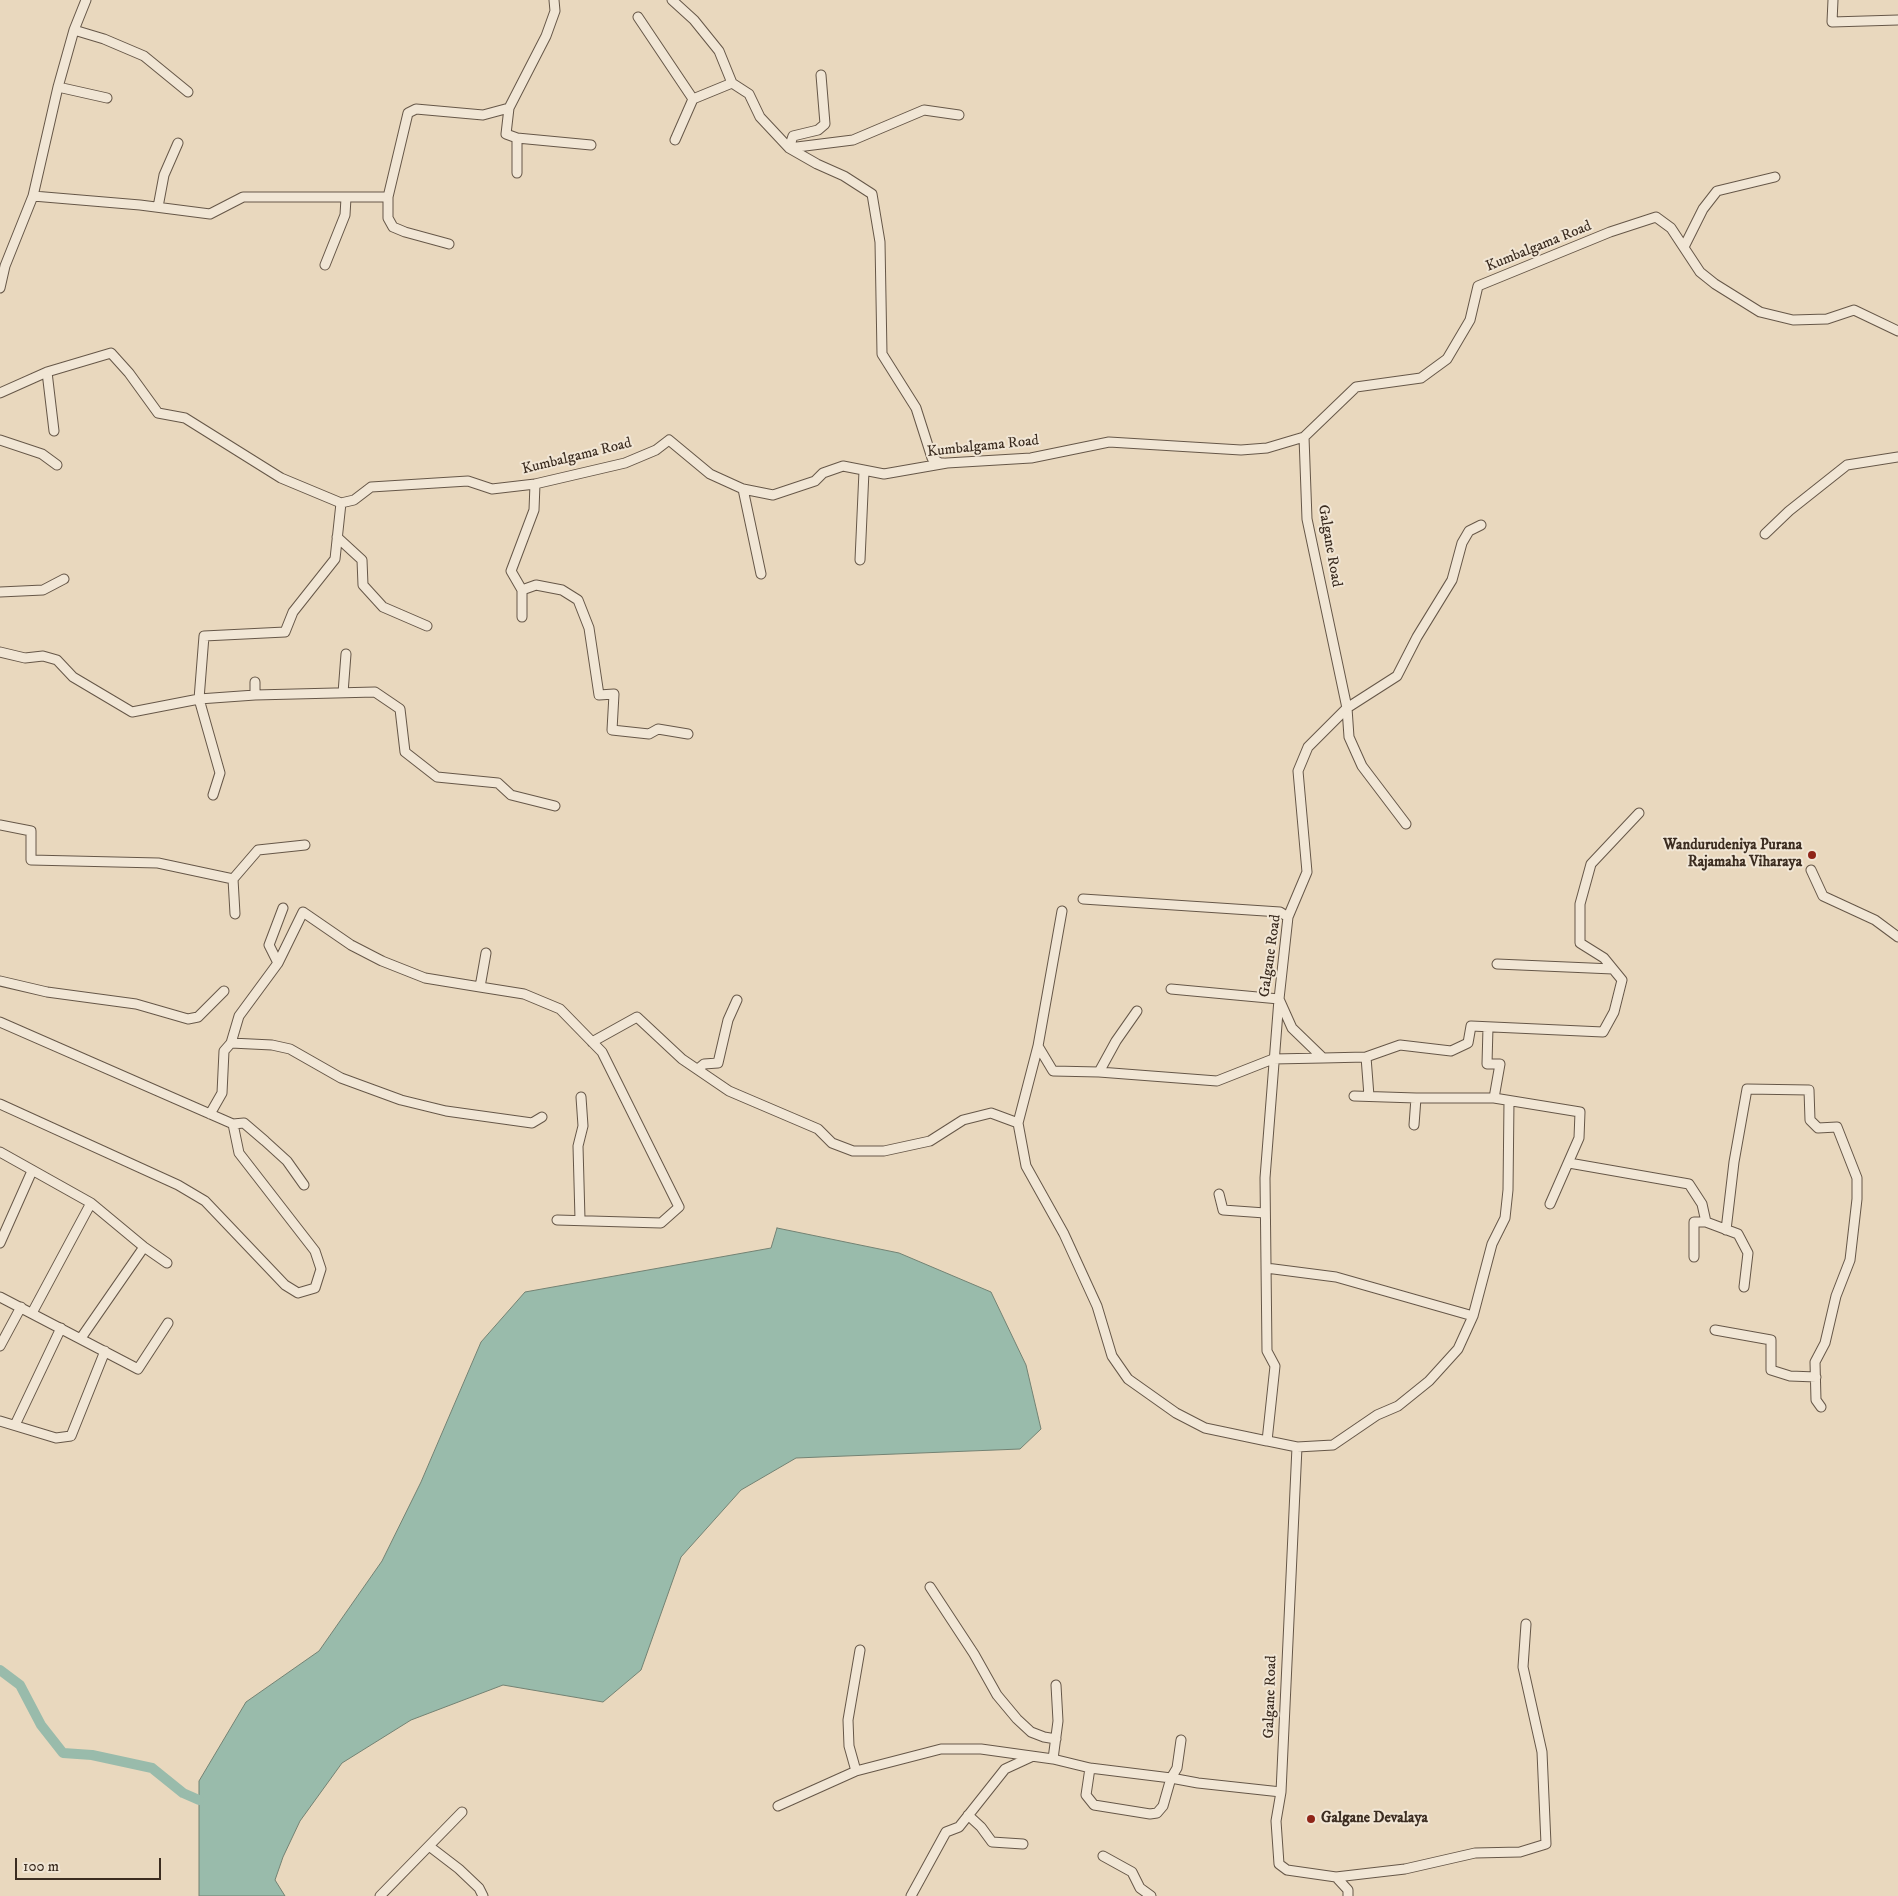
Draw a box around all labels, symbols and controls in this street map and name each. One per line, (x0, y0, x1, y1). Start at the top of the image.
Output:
street label: Kumbalgama Road (1484, 218, 1594, 276)
street label: Kumbalgama Road (926, 432, 1040, 462)
street label: Kumbalgama Road (520, 435, 634, 479)
street label: Galgane Road (1313, 503, 1345, 589)
place label: Wandurudeniya Purana Rajamaha Viharaya (1663, 837, 1802, 872)
marker: Wandurudeniya Purana Rajamaha Viharaya (1806, 849, 1818, 861)
street label: Galgane Road (1256, 913, 1286, 999)
street label: Galgane Road (1261, 1655, 1281, 1739)
place label: Galgane Devalaya (1321, 1810, 1428, 1828)
marker: Galgane Devalaya (1305, 1813, 1317, 1825)
scale bar (18, 1848, 164, 1880)
text: 100 m (23, 1857, 59, 1876)

